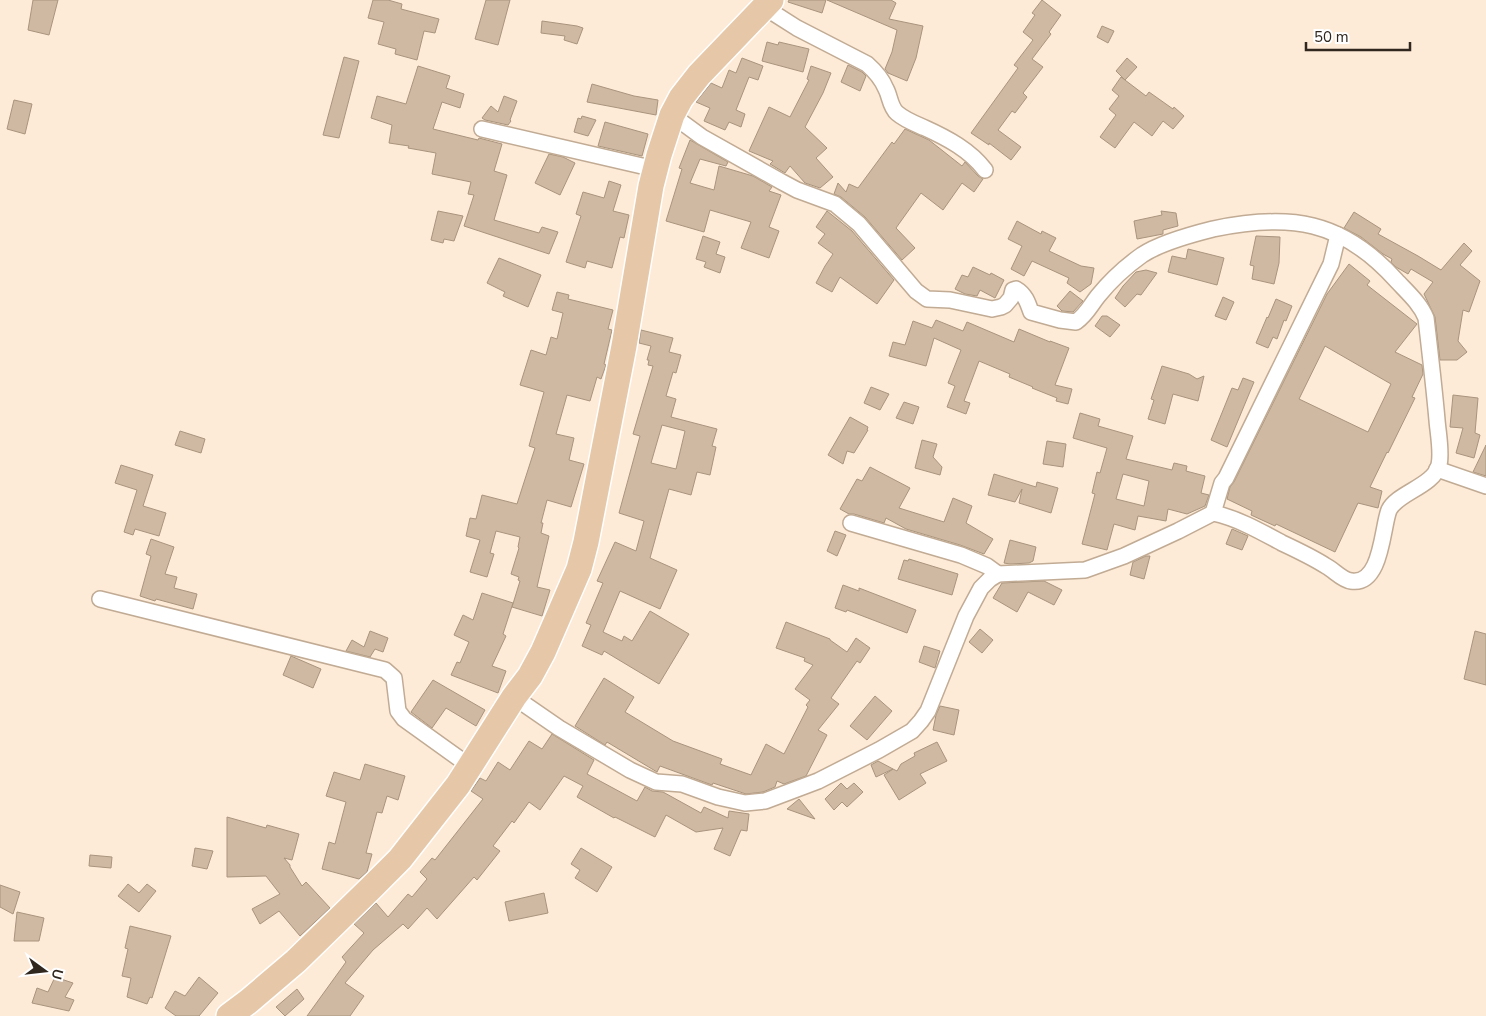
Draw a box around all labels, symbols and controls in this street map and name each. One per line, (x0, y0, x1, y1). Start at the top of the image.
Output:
scale bar (1306, 20, 1410, 52)
text: 50 m (1314, 27, 1349, 47)
north arrow (20, 946, 70, 996)
text: U (47, 967, 68, 982)

